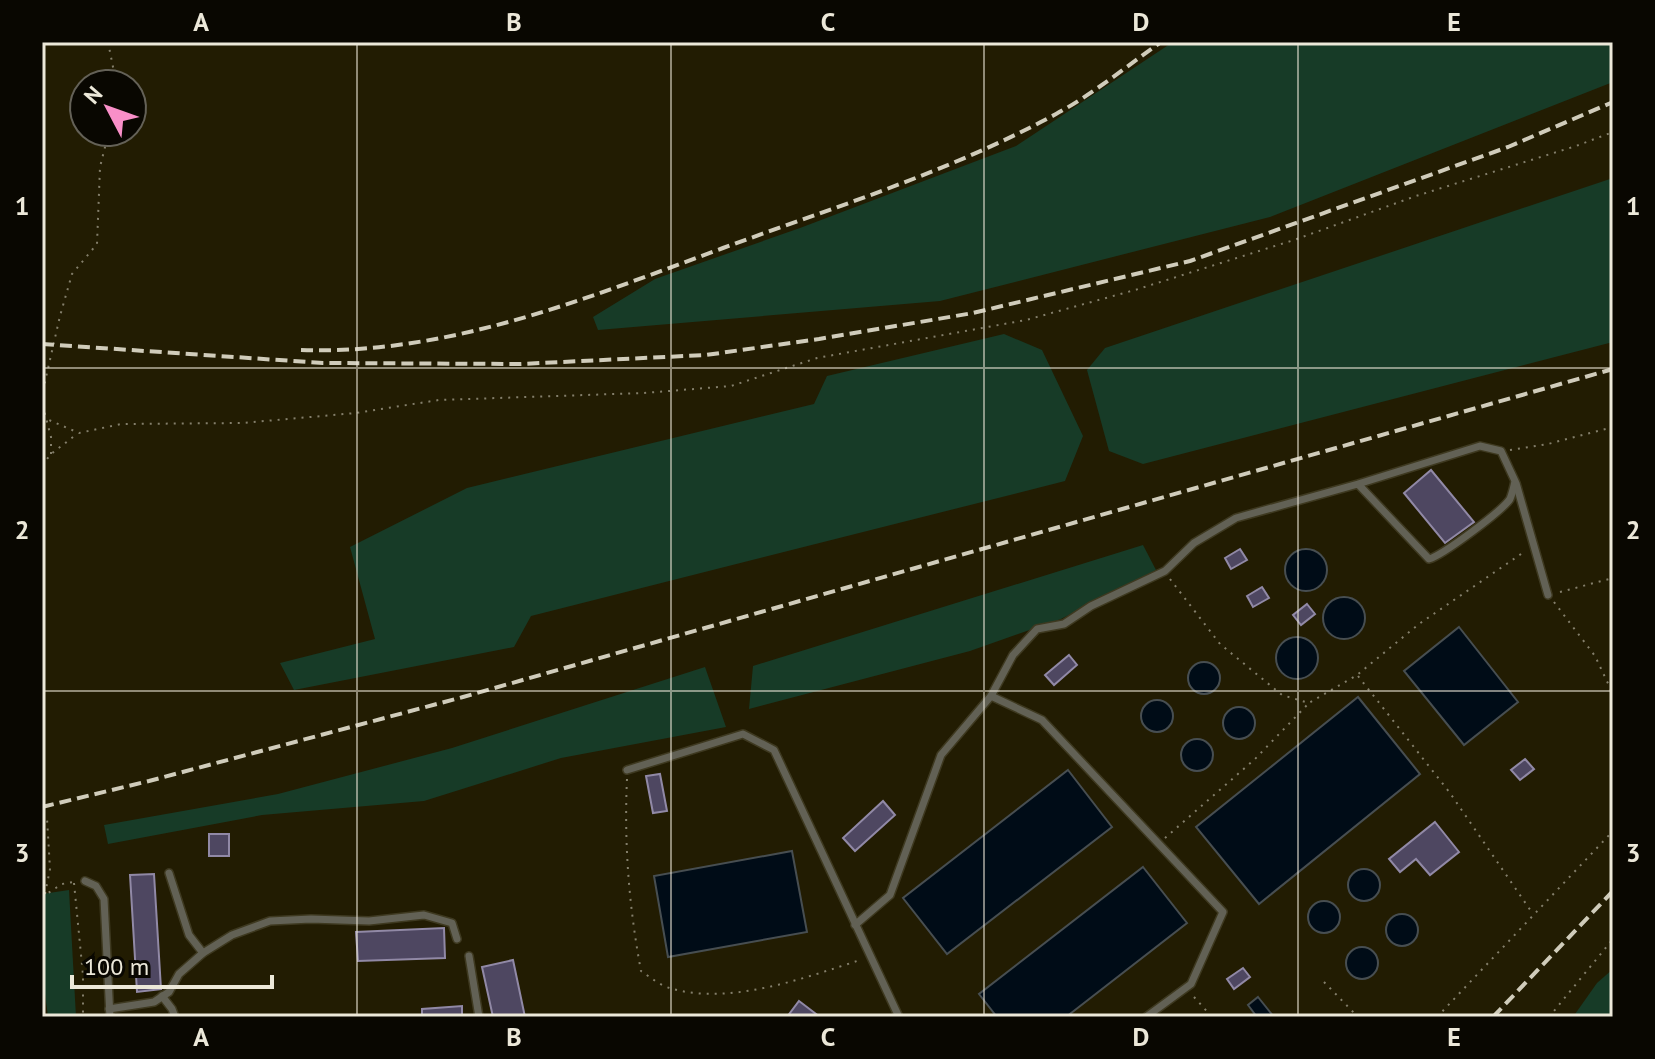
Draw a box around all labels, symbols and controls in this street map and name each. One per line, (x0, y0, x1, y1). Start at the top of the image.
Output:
text: A (193, 5, 209, 38)
text: B (506, 5, 522, 38)
text: C (821, 5, 835, 38)
text: D (1133, 5, 1149, 38)
text: E (1447, 5, 1461, 38)
north arrow (68, 68, 148, 148)
text: N (78, 80, 108, 110)
text: 1 (15, 189, 29, 222)
text: 1 (1626, 189, 1640, 222)
text: 2 (15, 513, 29, 546)
text: 2 (1626, 513, 1640, 546)
text: 3 (15, 836, 29, 869)
text: 3 (1626, 836, 1640, 869)
scale bar (72, 939, 272, 989)
text: 100 m (84, 951, 149, 982)
text: A (193, 1020, 209, 1053)
text: B (506, 1020, 522, 1053)
text: C (821, 1020, 835, 1053)
text: D (1133, 1020, 1149, 1053)
text: E (1447, 1020, 1461, 1053)

